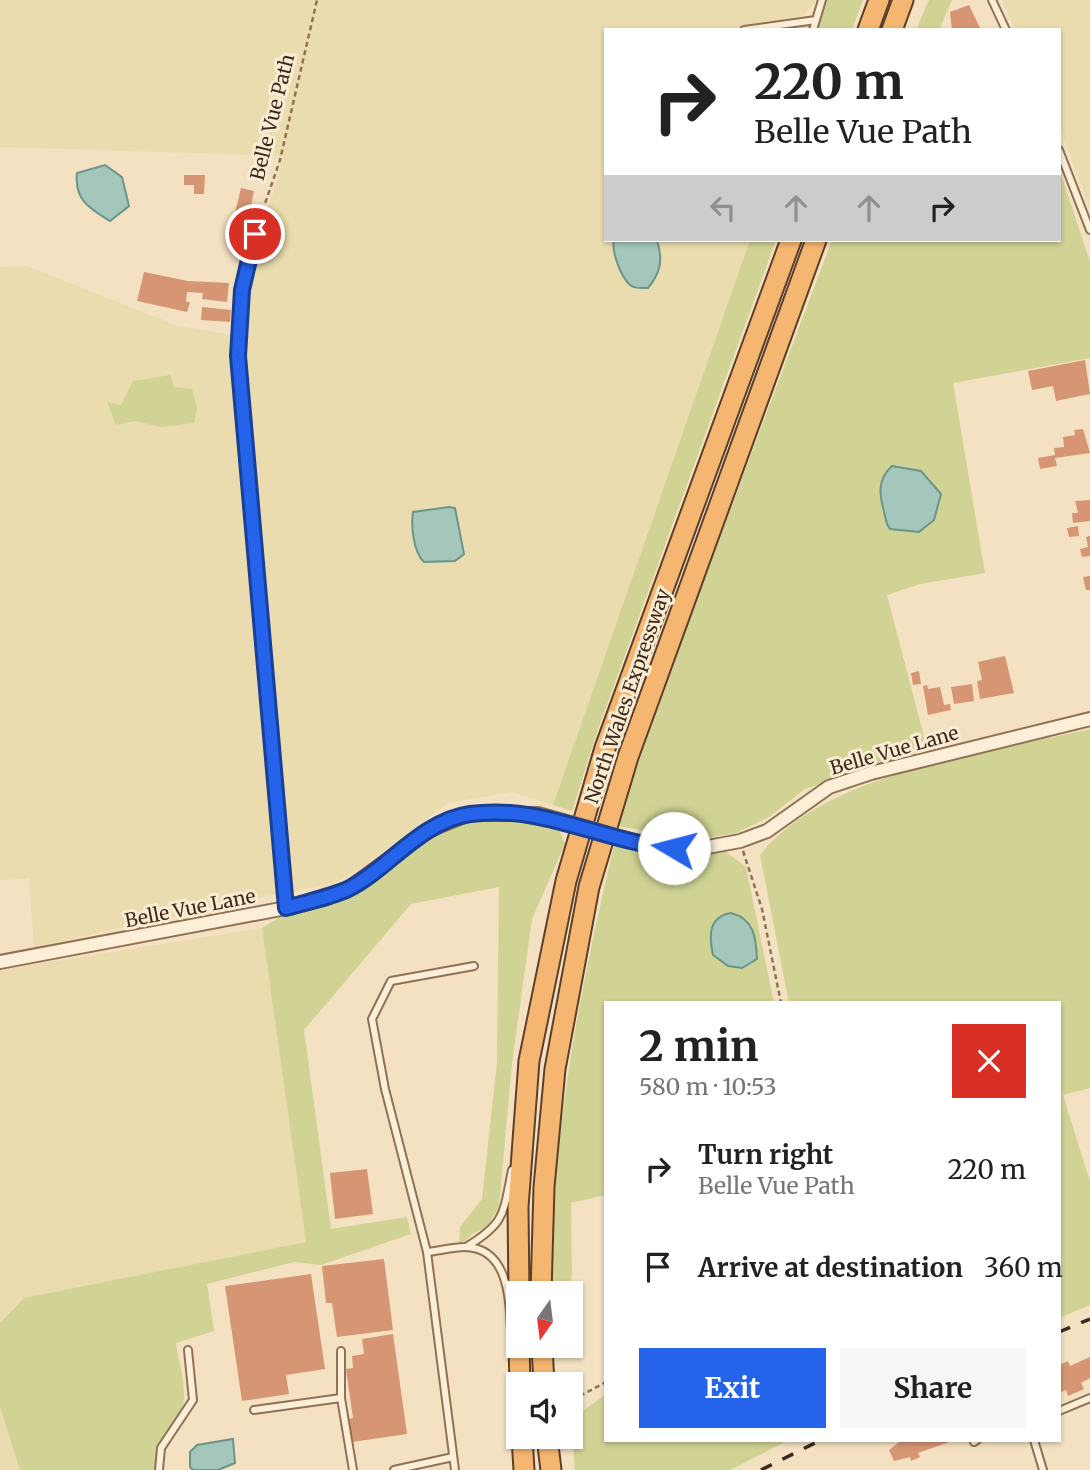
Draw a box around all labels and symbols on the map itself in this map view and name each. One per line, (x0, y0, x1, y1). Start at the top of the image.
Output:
street label: Belle Vue Path (245, 51, 299, 183)
pin (225, 204, 285, 264)
street label: North Wales Expressway (579, 585, 675, 807)
street label: Belle Vue Lane (827, 720, 961, 780)
position arrow (637, 811, 711, 885)
street label: Belle Vue Lane (123, 884, 257, 932)
north arrow (506, 1281, 583, 1358)

